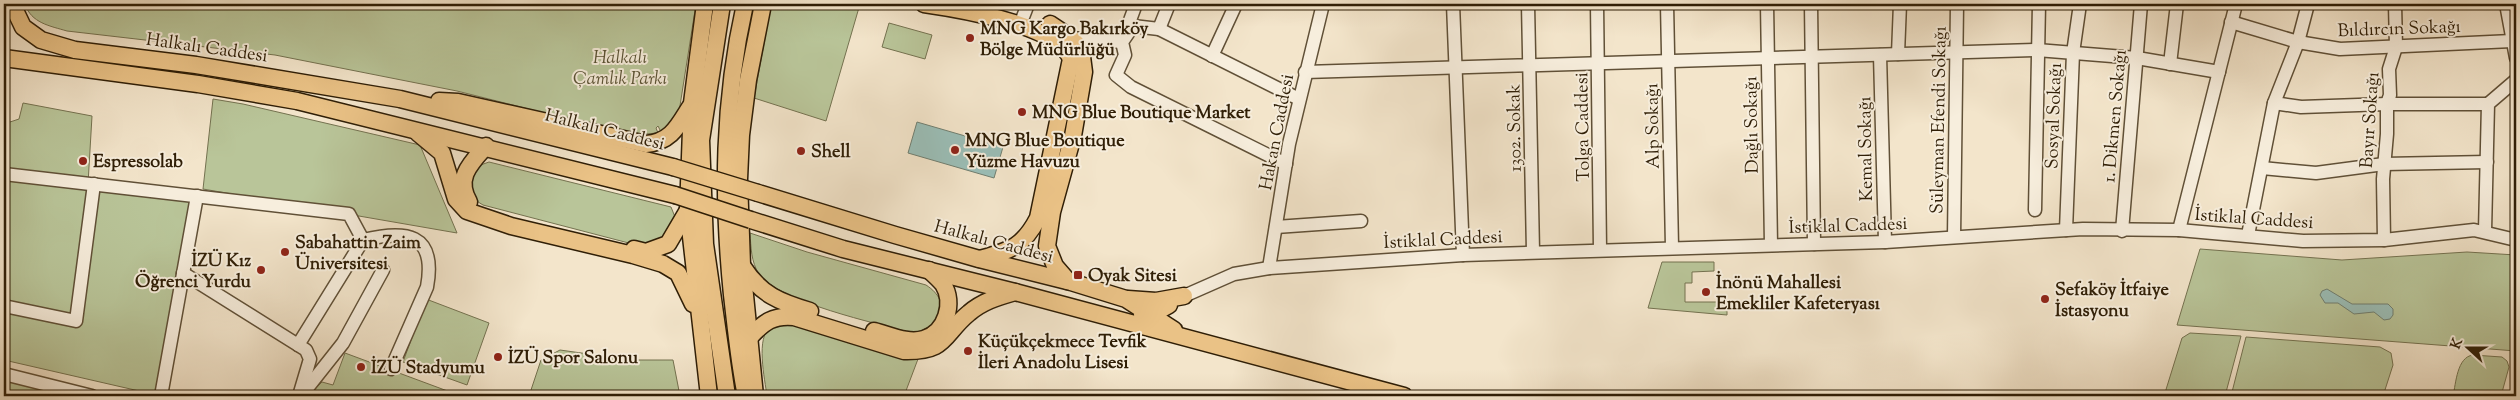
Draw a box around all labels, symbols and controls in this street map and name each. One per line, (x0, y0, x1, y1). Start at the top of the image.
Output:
street label: Bıldırcın Sokağı (2337, 15, 2461, 45)
place label: MNG Kargo Bakırköy Bölge Müdürlüğü (980, 17, 1149, 64)
street label: Süleyman Efendi Sokağı (1925, 26, 1955, 214)
street label: Halkalı Caddesi (144, 28, 269, 70)
marker: MNG Kargo Bakırköy Bölge Müdürlüğü (964, 32, 976, 44)
park label: Halkalı Çamlık Parkı (573, 46, 667, 93)
street label: 1. Dikmen Sokağı (2097, 49, 2135, 184)
street label: Sosyal Sokağı (2040, 63, 2070, 169)
street label: Bayır Sokağı (2355, 71, 2387, 169)
street label: Hakan Caddesi (1254, 72, 1302, 193)
street label: Tolga Caddesi (1570, 72, 1598, 182)
street label: Dağlı Sokağı (1739, 76, 1767, 174)
street label: Alp Sokağı (1640, 83, 1668, 169)
street label: 1302. Sokak (1502, 84, 1530, 172)
street label: Kemal Sokağı (1853, 96, 1881, 202)
place label: MNG Blue Boutique Market (1032, 101, 1251, 127)
street label: Halkalı Caddesi (542, 103, 667, 158)
marker: MNG Blue Boutique Market (1016, 106, 1028, 118)
place label: MNG Blue Boutique Yüzme Havuzu (965, 129, 1125, 176)
place label: Shell (811, 140, 851, 166)
marker: MNG Blue Boutique Yüzme Havuzu (949, 144, 961, 156)
marker: Shell (795, 145, 807, 157)
place label: Espressolab (93, 150, 183, 176)
marker: Espressolab (77, 155, 89, 167)
street label: İstiklal Caddesi (2194, 203, 2314, 237)
street label: İstiklal Caddesi (1788, 212, 1908, 242)
street label: Halkalı Caddesi (931, 214, 1056, 271)
street label: İstiklal Caddesi (1383, 225, 1503, 257)
place label: Sabahattin Zaim Üniversitesi (295, 231, 421, 278)
marker: Sabahattin Zaim Üniversitesi (279, 246, 291, 258)
place label: İZÜ Kız Öğrenci Yurdu (135, 248, 252, 296)
marker: İZÜ Kız Öğrenci Yurdu (255, 264, 267, 276)
place label: Oyak Sitesi (1088, 264, 1178, 290)
marker: Oyak Sitesi (1072, 269, 1084, 281)
place label: İnönü Mahallesi Emekliler Kafeteryası (1716, 270, 1881, 318)
place label: Sefaköy İtfaiye İstasyonu (2055, 277, 2169, 325)
marker: İnönü Mahallesi Emekliler Kafeteryası (1700, 286, 1712, 298)
marker: Sefaköy İtfaiye İstasyonu (2039, 293, 2051, 305)
north arrow (2442, 322, 2492, 372)
place label: Küçükçekmece Tevfik İleri Anadolu Lisesi (978, 330, 1147, 377)
text: K (2447, 335, 2469, 352)
place label: İZÜ Spor Salonu (508, 345, 639, 372)
marker: Küçükçekmece Tevfik İleri Anadolu Lisesi (962, 345, 974, 357)
marker: İZÜ Spor Salonu (492, 351, 504, 363)
place label: İZÜ Stadyumu (371, 355, 485, 382)
marker: İZÜ Stadyumu (355, 361, 367, 373)

